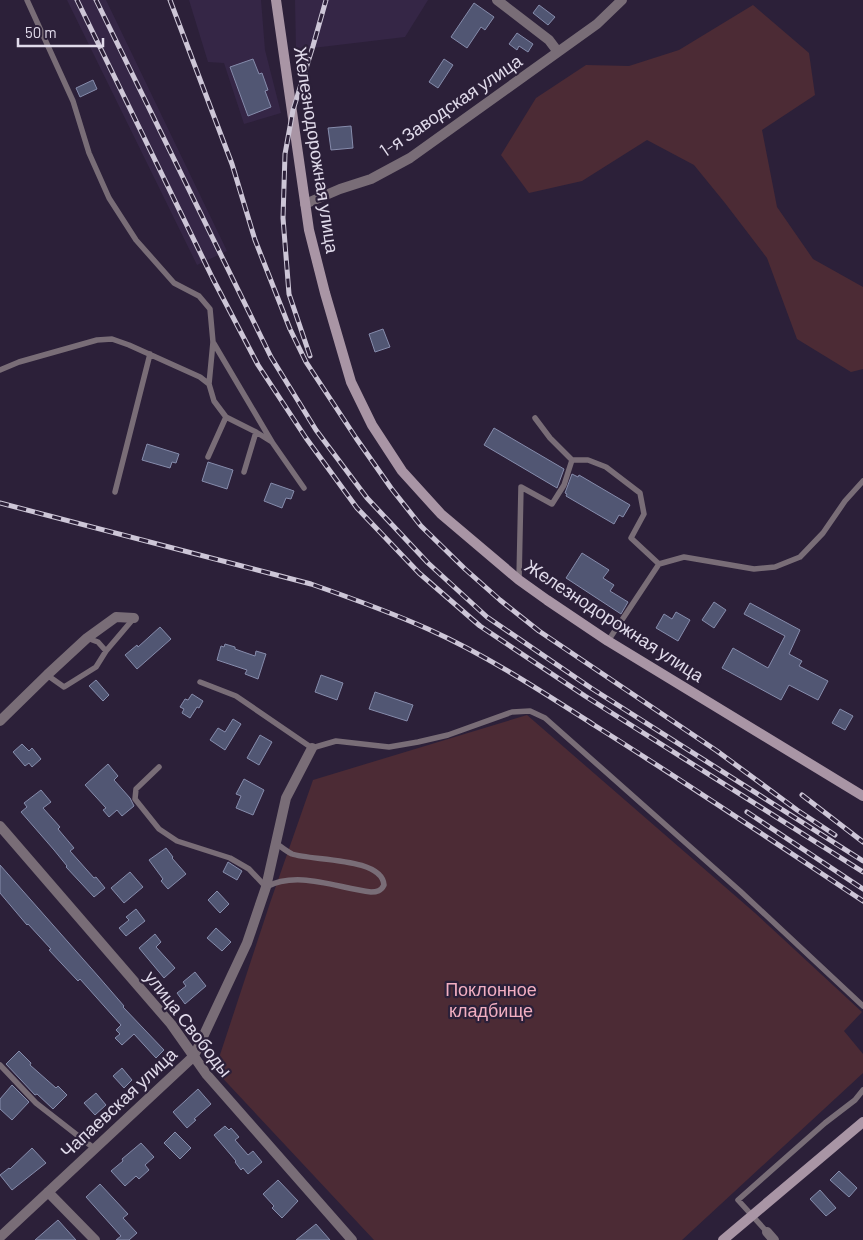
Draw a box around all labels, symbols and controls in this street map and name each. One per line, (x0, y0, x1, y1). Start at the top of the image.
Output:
scale bar (18, 15, 102, 47)
text: 50 m (25, 23, 57, 41)
street label: Железнодорожная улица (290, 45, 344, 256)
street label: 1-я Заводская улица (375, 49, 527, 161)
street label: Железнодорожная улица (521, 554, 709, 687)
street label: улица Свободы (140, 966, 237, 1081)
park label: Поклонное кладбище (445, 978, 537, 1021)
street label: Чапаевская улица (56, 1042, 182, 1162)

